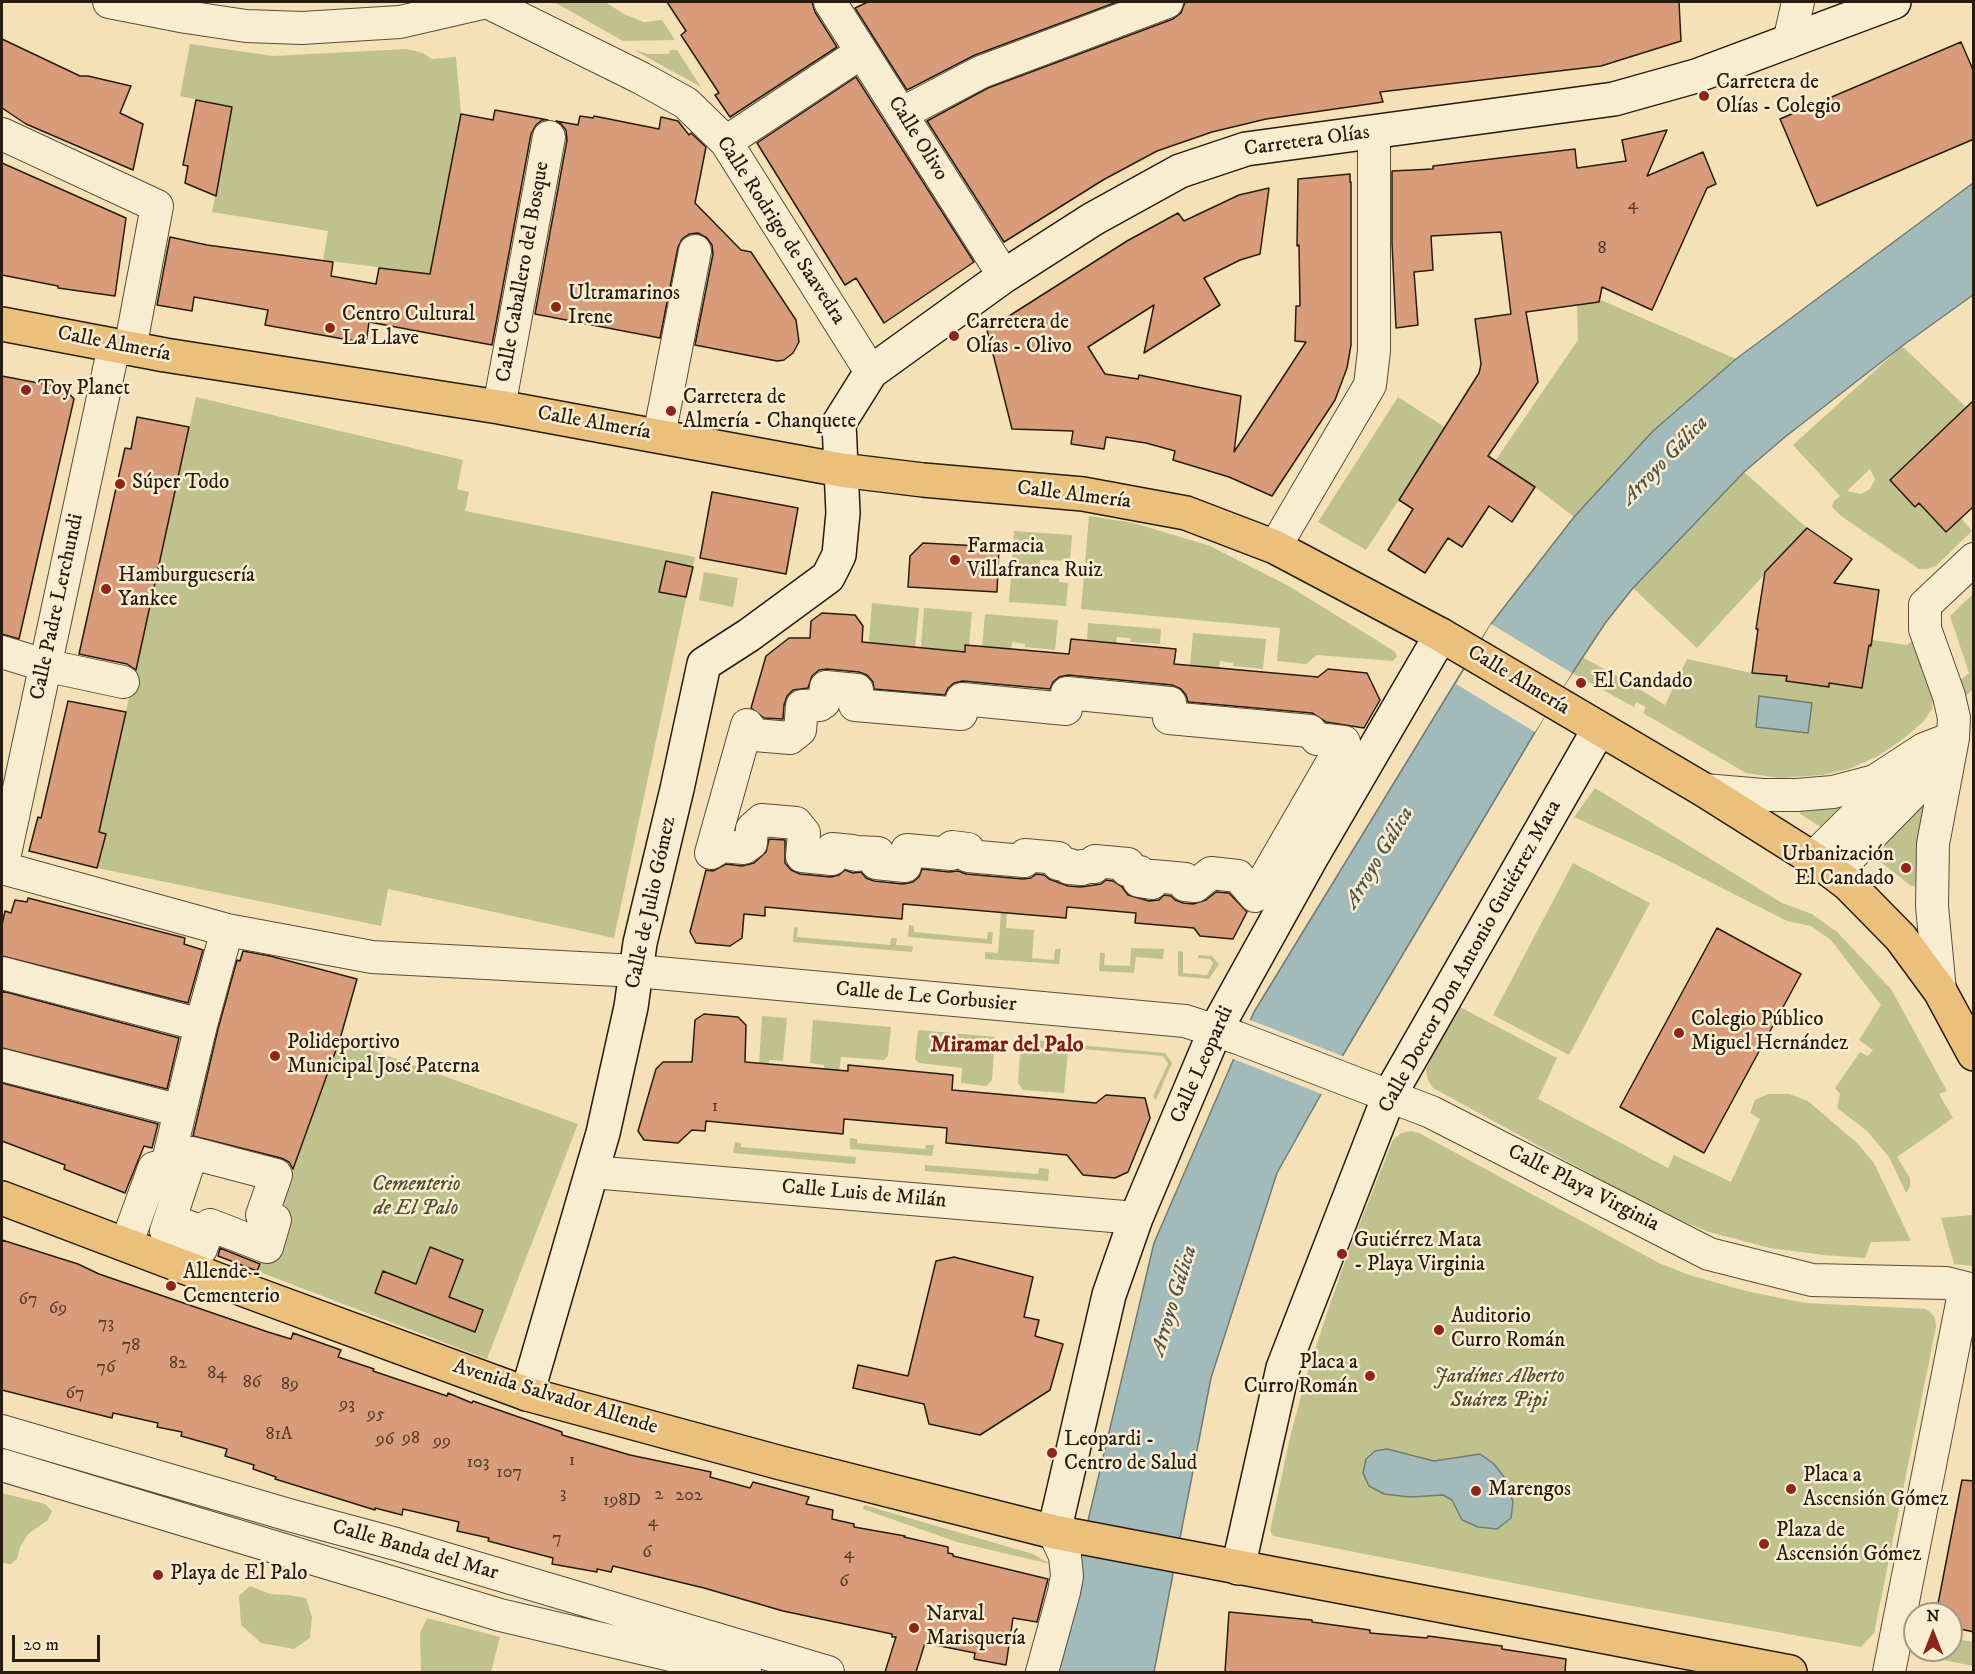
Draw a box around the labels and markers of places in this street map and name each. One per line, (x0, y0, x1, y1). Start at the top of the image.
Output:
place label: Carretera de Olías - Colegio (1716, 71, 1841, 121)
marker: Carretera de Olías - Colegio (1697, 89, 1711, 103)
place label: Ultramarinos Irene (568, 282, 680, 332)
marker: Ultramarinos Irene (549, 300, 563, 314)
place label: Centro Cultural La Llave (342, 303, 475, 353)
place label: Carretera de Olías - Olivo (966, 311, 1072, 361)
marker: Centro Cultural La Llave (323, 321, 337, 335)
marker: Carretera de Olías - Olivo (947, 329, 961, 343)
place label: Toy Planet (38, 377, 130, 403)
marker: Toy Planet (19, 383, 33, 397)
place label: Carretera de Almería - Chanquete (683, 386, 856, 436)
marker: Carretera de Almería - Chanquete (664, 404, 678, 418)
place label: Súper Todo (132, 471, 229, 497)
marker: Súper Todo (113, 477, 127, 491)
place label: Farmacia Villafranca Ruiz (967, 535, 1102, 585)
marker: Farmacia Villafranca Ruiz (948, 553, 962, 567)
place label: Hamburguesería Yankee (118, 564, 255, 614)
marker: Hamburguesería Yankee (99, 582, 113, 596)
place label: El Candado (1593, 670, 1693, 696)
marker: El Candado (1574, 676, 1588, 690)
place label: Urbanización El Candado (1782, 843, 1894, 893)
marker: Urbanización El Candado (1899, 861, 1913, 875)
place label: Colegio Público Miguel Hernández (1691, 1008, 1848, 1058)
marker: Colegio Público Miguel Hernández (1672, 1026, 1686, 1040)
place label: Polideportivo Municipal José Paterna (287, 1031, 480, 1081)
marker: Polideportivo Municipal José Paterna (268, 1049, 282, 1063)
place label: Gutiérrez Mata - Playa Virginia (1354, 1229, 1485, 1279)
marker: Gutiérrez Mata - Playa Virginia (1335, 1247, 1349, 1261)
place label: Allende - Cementerio (183, 1261, 280, 1311)
marker: Allende - Cementerio (164, 1279, 178, 1293)
place label: Auditorio Curro Román (1451, 1305, 1565, 1355)
marker: Auditorio Curro Román (1432, 1323, 1446, 1337)
place label: Placa a Curro Román (1244, 1351, 1358, 1401)
marker: Placa a Curro Román (1363, 1369, 1377, 1383)
place label: Leopardi - Centro de Salud (1064, 1428, 1197, 1478)
marker: Leopardi - Centro de Salud (1045, 1446, 1059, 1460)
place label: Placa a Ascensión Gómez (1803, 1464, 1949, 1514)
place label: Marengos (1488, 1478, 1571, 1504)
marker: Placa a Ascensión Gómez (1784, 1482, 1798, 1496)
marker: Marengos (1469, 1484, 1483, 1498)
place label: Plaza de Ascensión Gómez (1776, 1519, 1922, 1569)
marker: Plaza de Ascensión Gómez (1757, 1537, 1771, 1551)
place label: Playa de El Palo (170, 1562, 308, 1588)
marker: Playa de El Palo (151, 1568, 165, 1582)
place label: Narval Marisquería (926, 1603, 1026, 1653)
marker: Narval Marisquería (907, 1621, 921, 1635)

